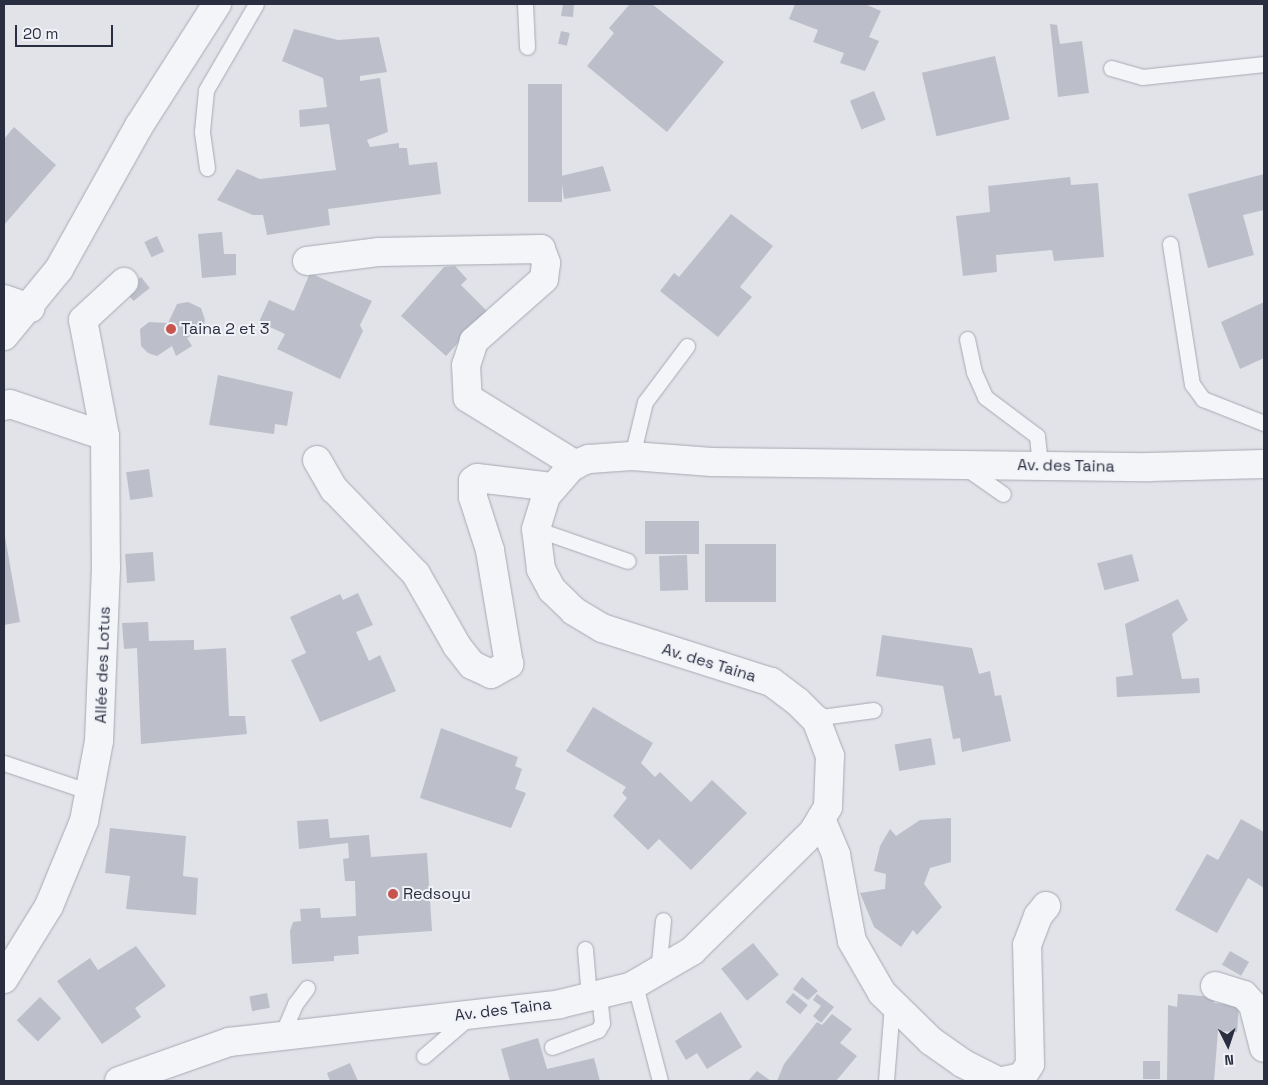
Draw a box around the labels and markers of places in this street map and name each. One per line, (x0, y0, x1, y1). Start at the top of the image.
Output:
place label: Taina 2 et 3 (181, 319, 269, 339)
marker: Taina 2 et 3 (165, 323, 177, 335)
place label: Redsoyu (403, 884, 471, 904)
marker: Redsoyu (387, 888, 399, 900)

